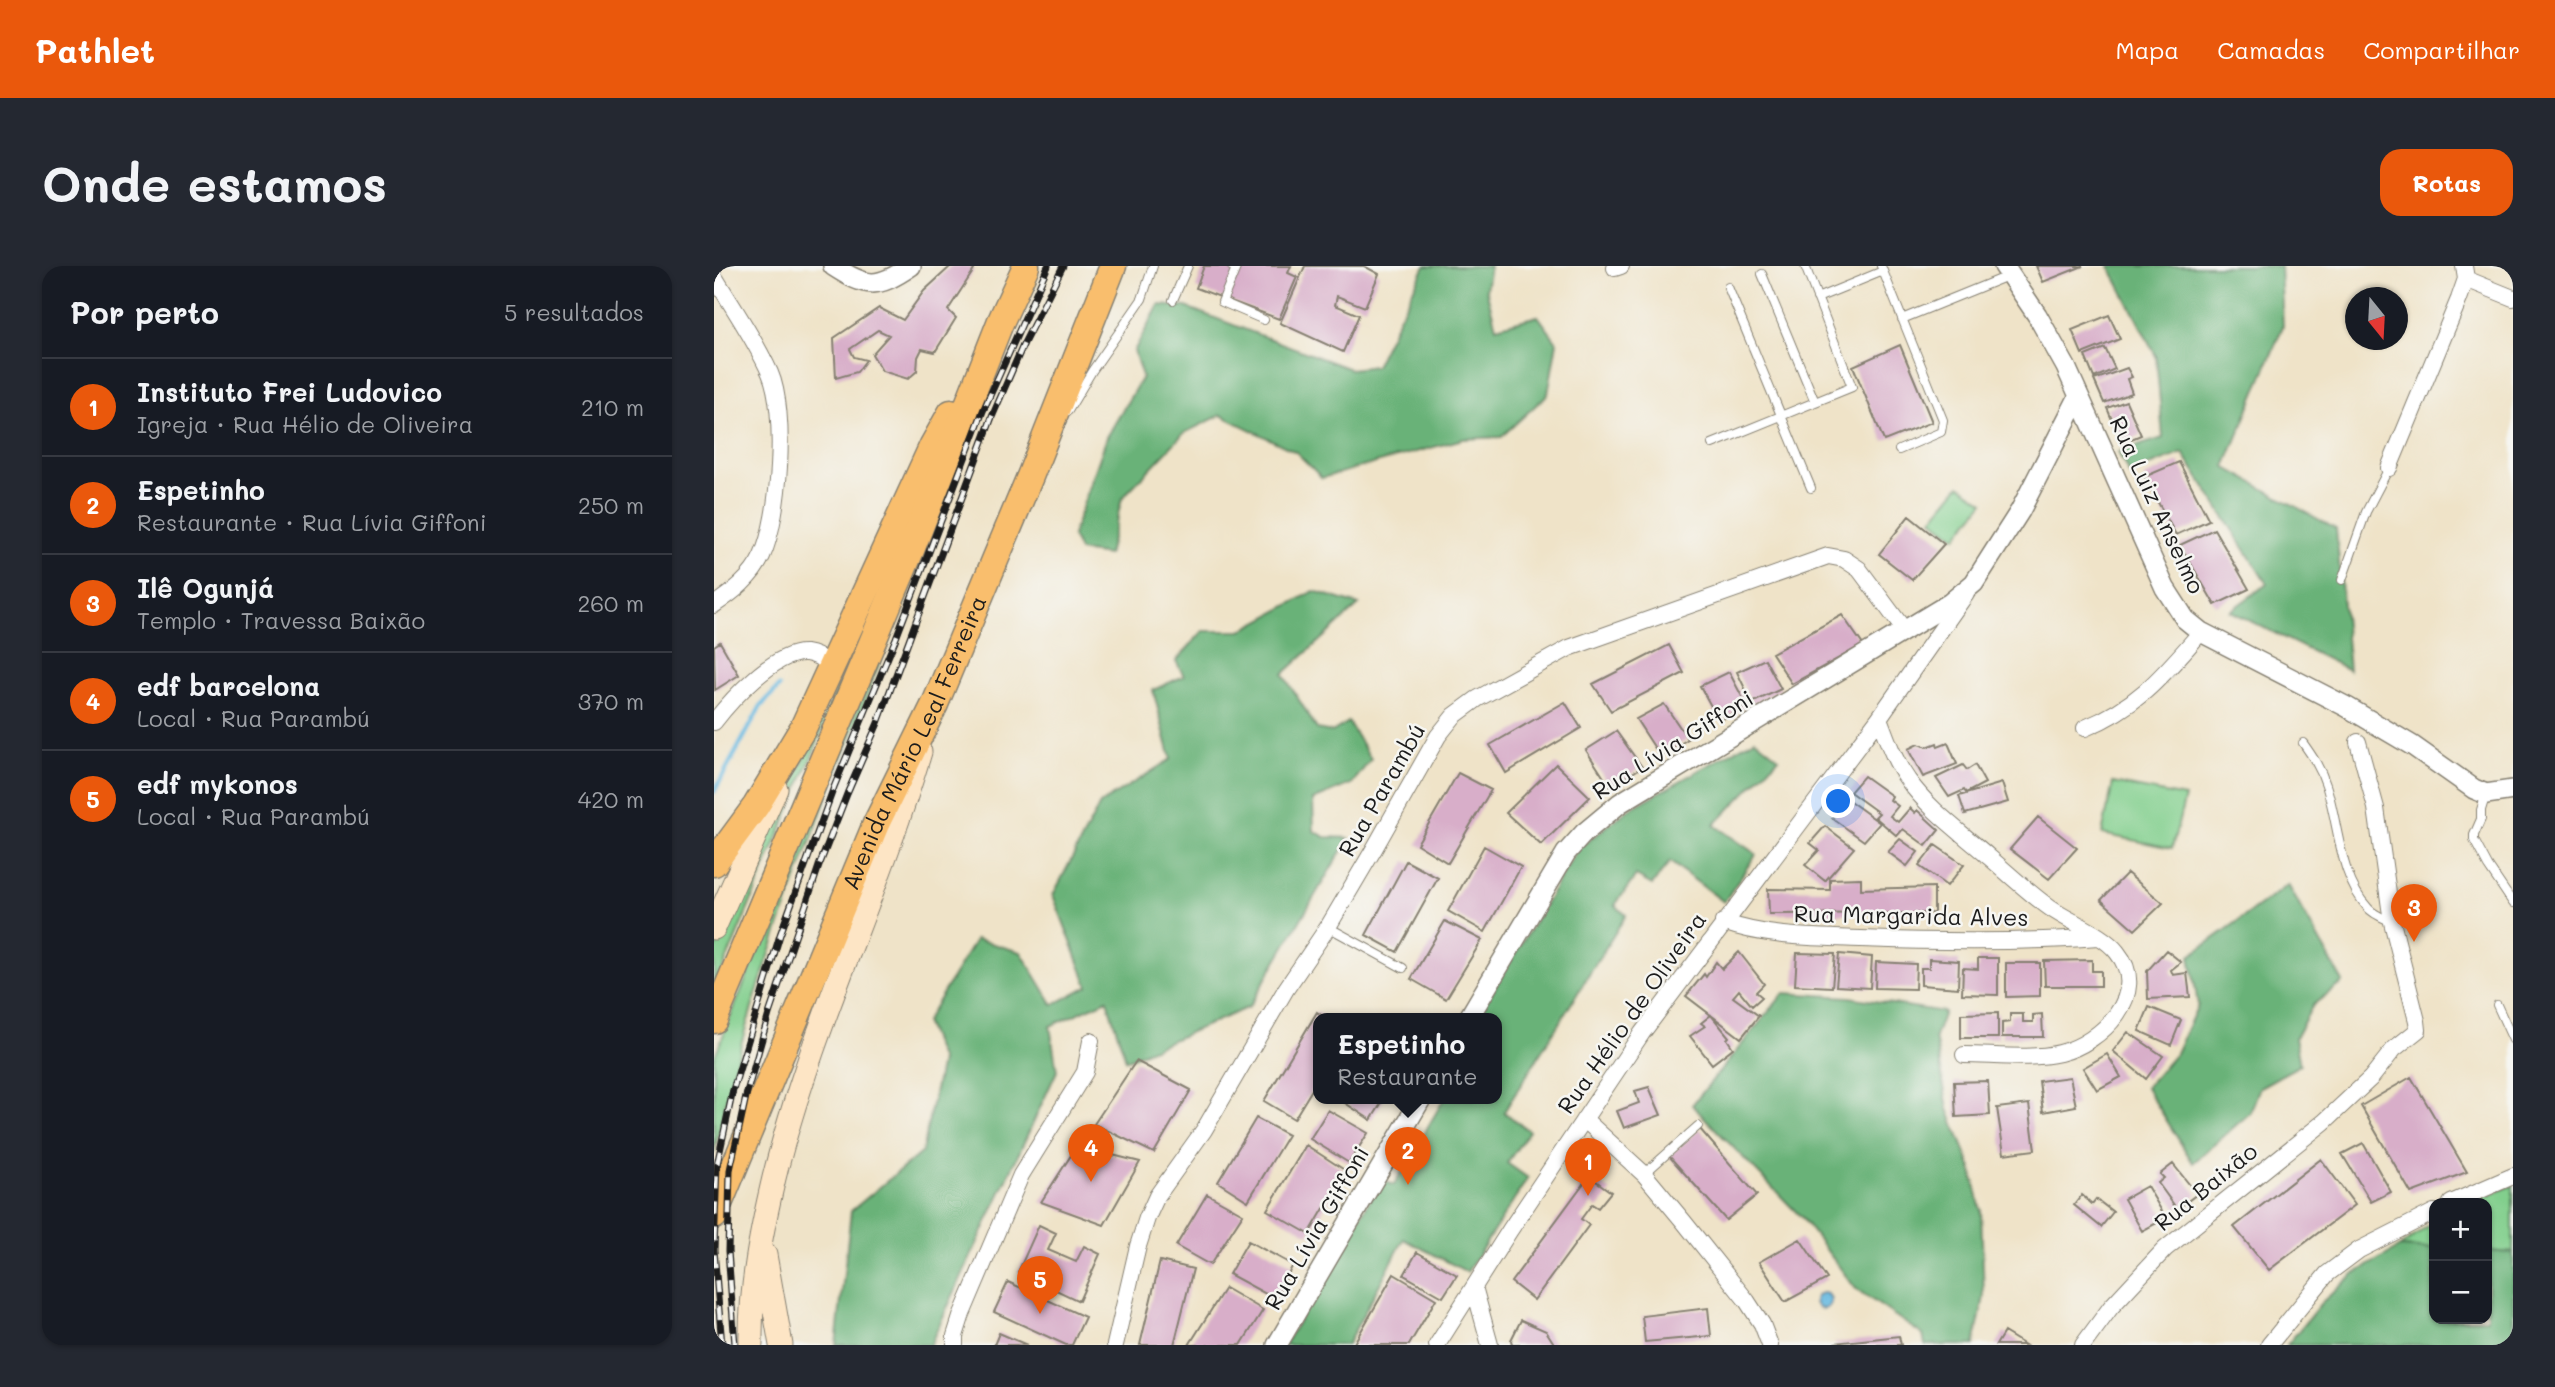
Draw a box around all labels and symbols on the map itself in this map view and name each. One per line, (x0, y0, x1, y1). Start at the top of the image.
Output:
north arrow (2345, 287, 2408, 350)
street label: Rua Luiz Anselmo (2104, 411, 2212, 598)
street label: Avenida Mário Leal Ferreira (834, 591, 993, 894)
street label: Rua Lívia Giffoni (1586, 683, 1759, 806)
street label: Rua Parambú (1331, 718, 1431, 861)
your location (1821, 784, 1855, 818)
pin: 3 (2391, 884, 2437, 942)
street label: Rua Margarida Alves (1793, 898, 2029, 932)
street label: Rua Hélio de Oliveira (1550, 906, 1712, 1119)
pin: 4 (1068, 1124, 1114, 1182)
pin: 2 (1385, 1127, 1431, 1185)
street label: Rua Baixão (2148, 1135, 2263, 1237)
pin: 1 (1565, 1138, 1611, 1196)
street label: Rua Lívia Giffoni (1257, 1140, 1375, 1315)
pin: 5 (1017, 1256, 1063, 1314)

